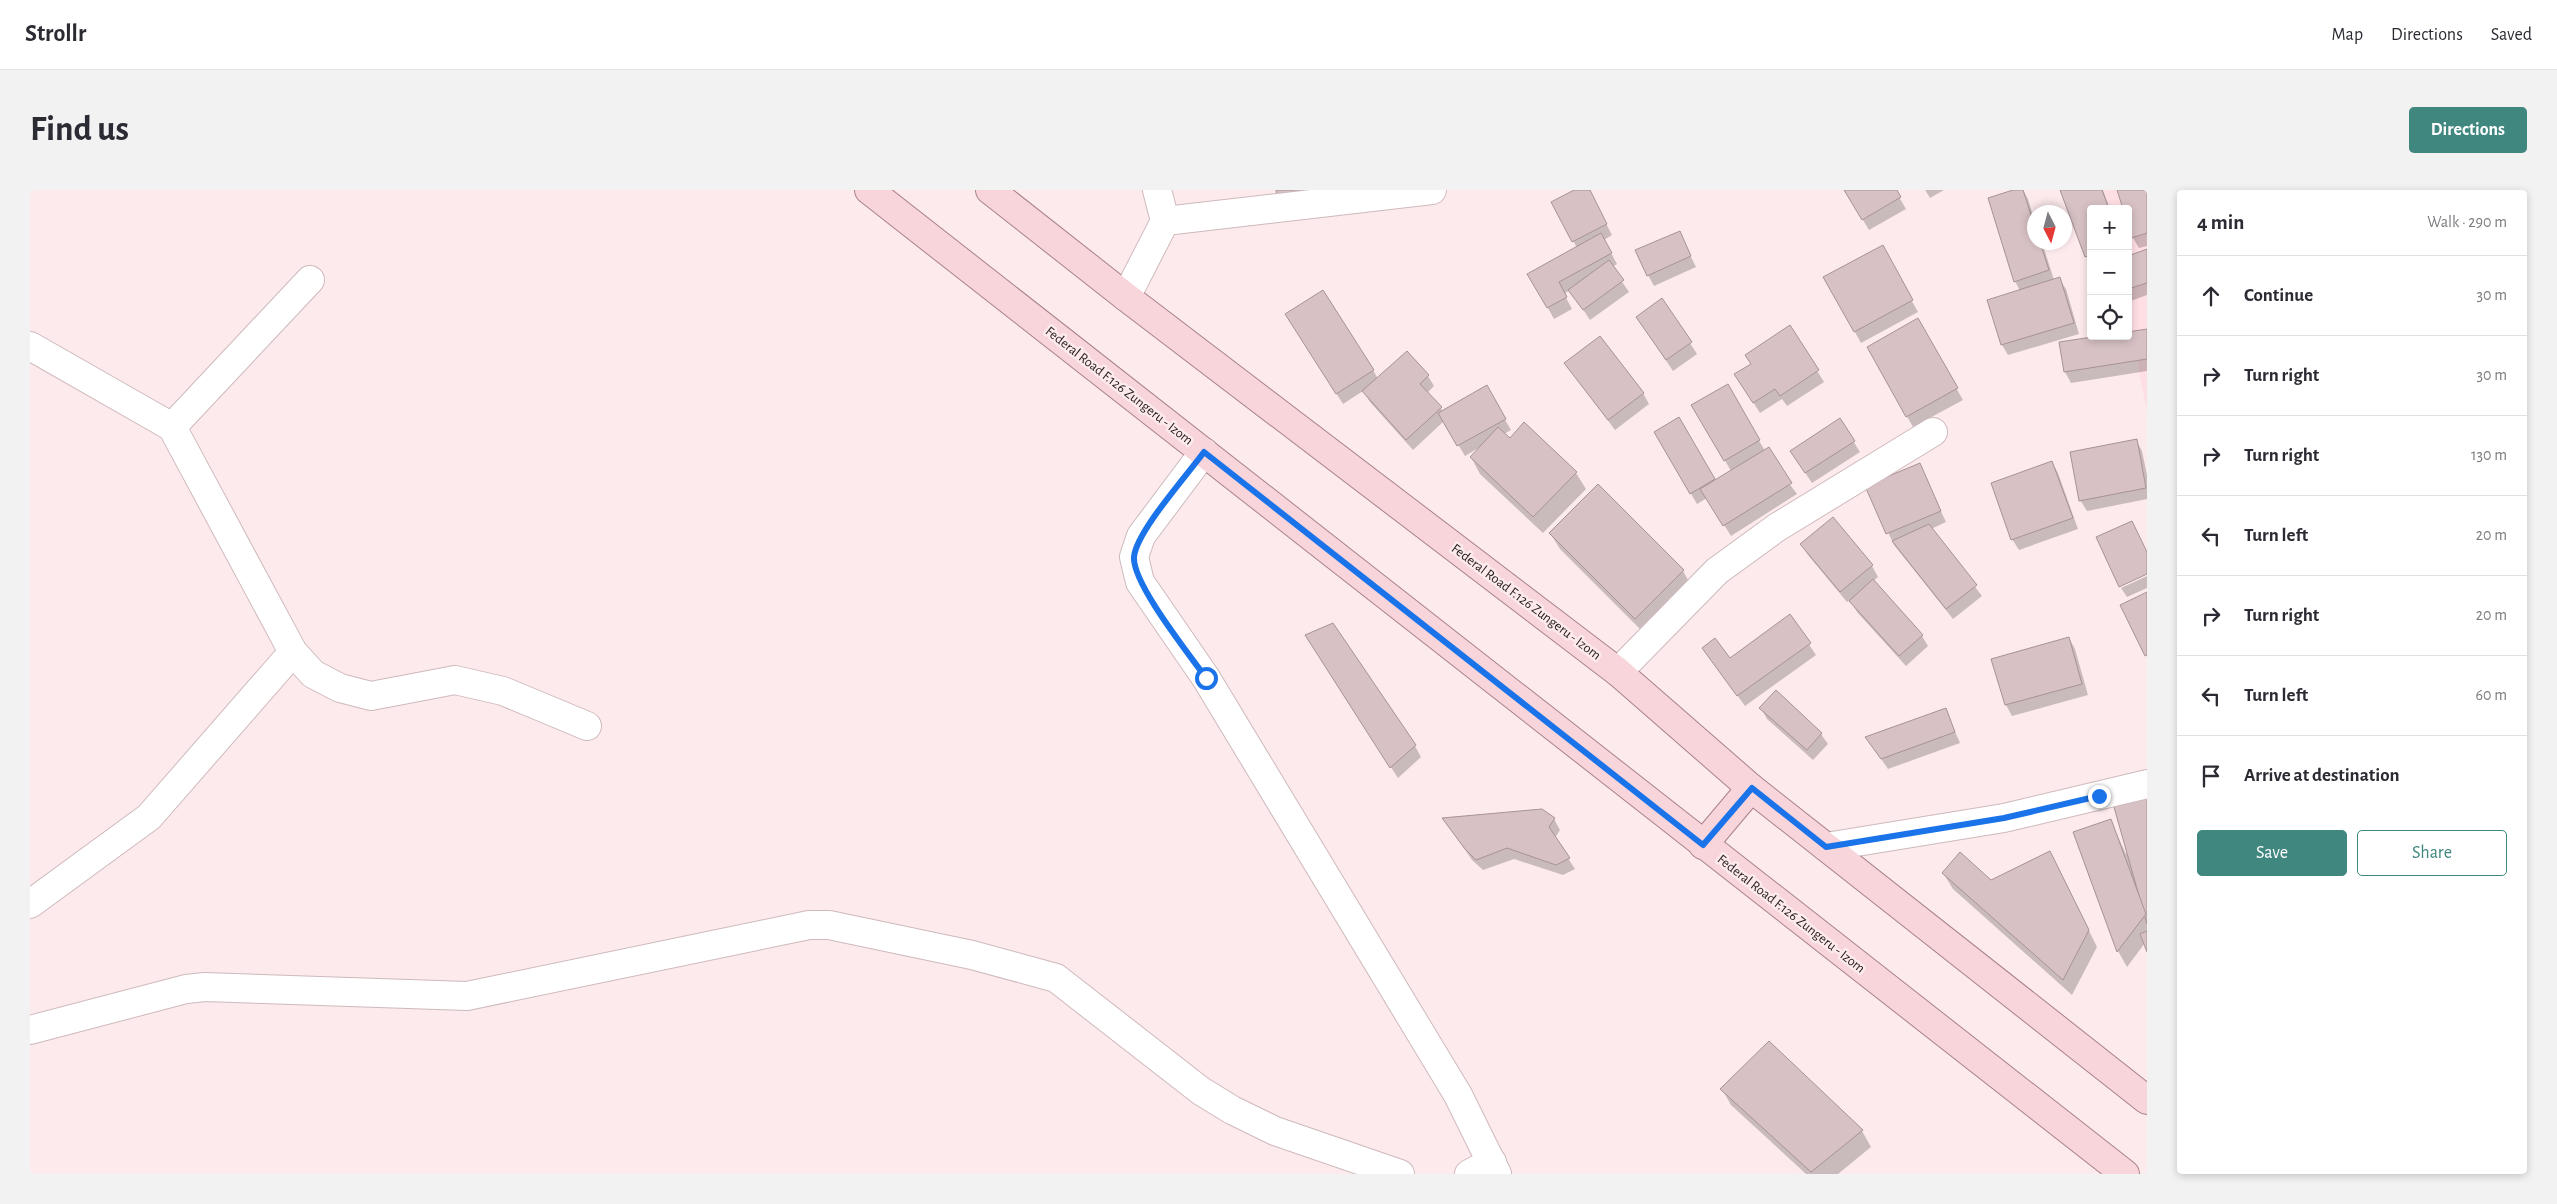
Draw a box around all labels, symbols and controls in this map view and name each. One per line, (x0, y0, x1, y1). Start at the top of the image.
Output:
text: Strollr (25, 22, 86, 46)
text: Map (2332, 26, 2363, 44)
text: Directions (2391, 26, 2463, 44)
text: Saved (2491, 26, 2532, 44)
button: Directions (2409, 107, 2527, 153)
text: Find us (30, 112, 129, 147)
north arrow (2027, 205, 2072, 250)
map controls (2087, 205, 2132, 340)
button: + (2087, 205, 2132, 250)
text: 4 min (2197, 212, 2244, 233)
text: Walk · 290 m (2427, 214, 2507, 230)
button: − (2087, 250, 2132, 295)
icon: ahead (2197, 282, 2225, 310)
text: Continue (2244, 286, 2313, 305)
text: 30 m (2477, 287, 2507, 303)
button: locate (2087, 295, 2132, 340)
street label: Federal Road F.126 Zungeru - Izom (1043, 324, 1195, 448)
icon: right (2197, 362, 2225, 390)
text: Turn right (2244, 366, 2319, 385)
text: 30 m (2477, 367, 2507, 383)
icon: right (2197, 442, 2225, 470)
text: Turn right (2244, 446, 2319, 465)
text: 130 m (2471, 447, 2507, 463)
icon: left (2197, 522, 2225, 550)
text: Turn left (2244, 526, 2308, 545)
text: 20 m (2476, 527, 2507, 543)
street label: Federal Road F.126 Zungeru - Izom (1449, 541, 1603, 663)
icon: right (2197, 602, 2225, 630)
text: Turn right (2244, 606, 2319, 625)
text: 20 m (2476, 607, 2507, 623)
route start (1195, 667, 1218, 690)
icon: left (2197, 682, 2225, 710)
text: Turn left (2244, 686, 2308, 705)
text: 60 m (2476, 687, 2507, 703)
icon: arrive (2197, 762, 2225, 790)
text: Arrive at destination (2244, 766, 2400, 785)
route end (2088, 785, 2111, 808)
button: Save (2197, 830, 2347, 876)
button: Share (2357, 830, 2507, 876)
street label: Federal Road F.126 Zungeru - Izom (1715, 852, 1867, 976)

